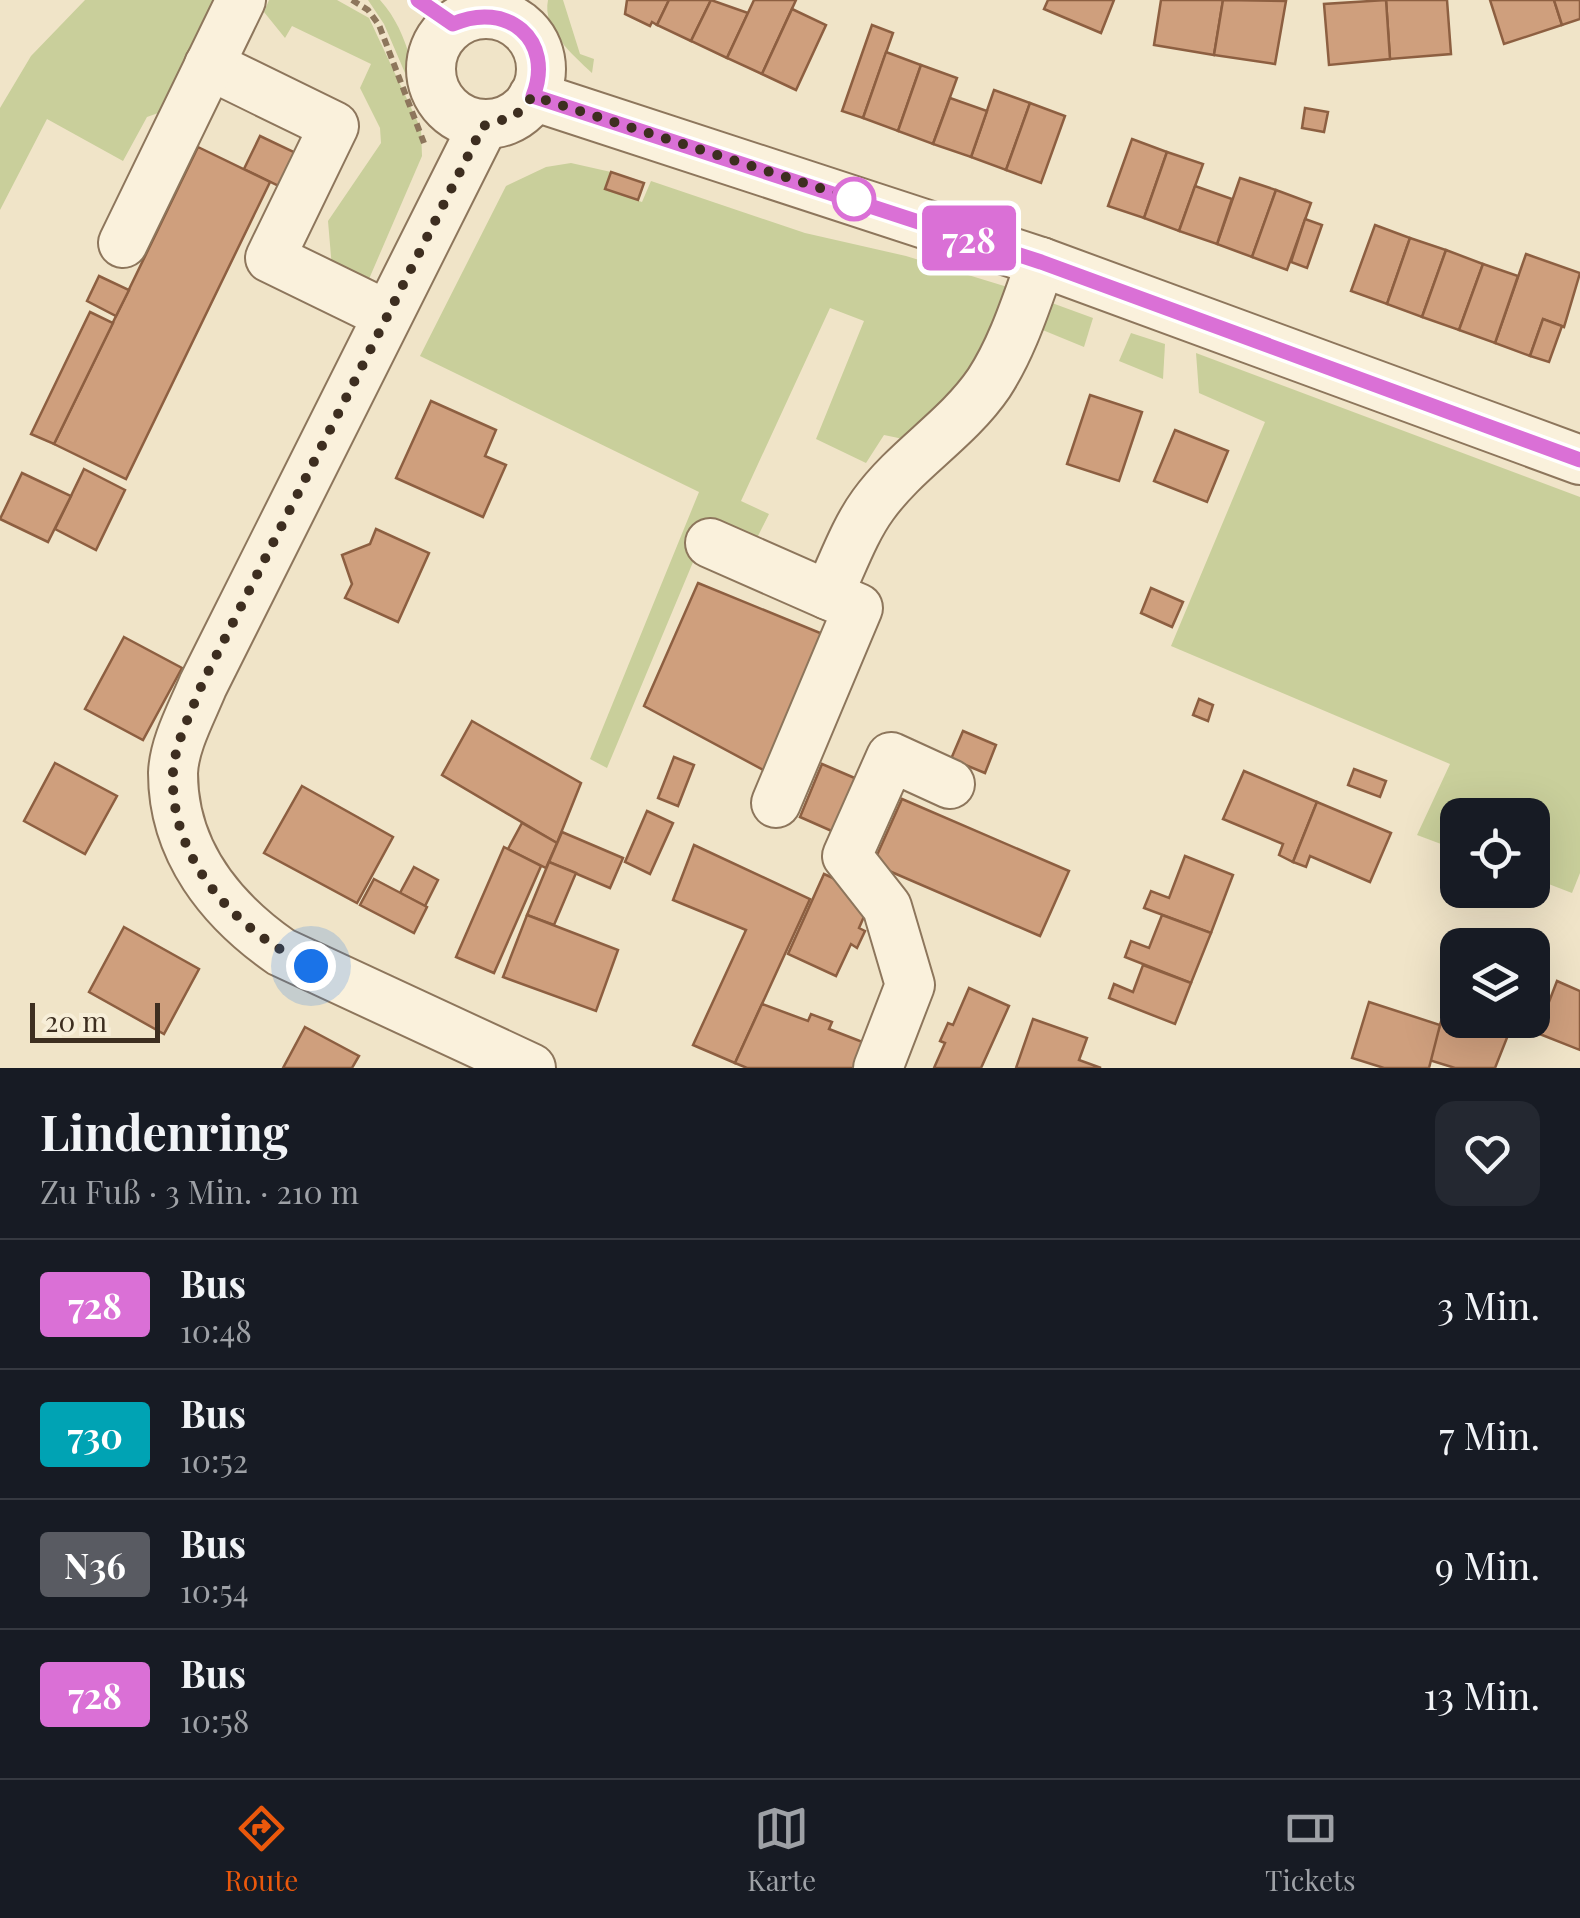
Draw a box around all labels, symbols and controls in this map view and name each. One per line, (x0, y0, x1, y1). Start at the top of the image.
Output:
unlabelled marker (833, 178, 875, 220)
line badge: 728 (912, 206, 1026, 270)
text: 728 (942, 215, 996, 262)
map controls (1440, 798, 1550, 1038)
button: locate (1440, 798, 1550, 908)
button: layers (1440, 928, 1550, 1038)
your location (286, 941, 336, 991)
scale bar (30, 998, 160, 1042)
text: 20 m (45, 1002, 107, 1039)
text: Lindenring (40, 1099, 289, 1163)
button: heart (1435, 1101, 1540, 1206)
text: Zu Fuß · 3 Min. · 210 m (40, 1169, 359, 1212)
text: Bus (180, 1257, 246, 1308)
text: 3 Min. (1437, 1279, 1540, 1330)
text: 728 (68, 1281, 122, 1328)
text: 10:48 (180, 1308, 252, 1351)
text: Bus (180, 1387, 246, 1438)
text: 7 Min. (1439, 1409, 1540, 1460)
text: 730 (67, 1411, 123, 1458)
text: 10:52 (180, 1438, 248, 1481)
text: Bus (180, 1517, 246, 1568)
text: 9 Min. (1435, 1539, 1540, 1590)
text: N36 (64, 1541, 126, 1588)
text: 10:54 (180, 1568, 249, 1611)
text: Bus (180, 1647, 246, 1698)
text: 13 Min. (1423, 1669, 1540, 1720)
text: 728 (68, 1671, 122, 1718)
text: 10:58 (180, 1698, 249, 1741)
tab: Route (224, 1801, 298, 1898)
tab: Karte (747, 1801, 816, 1898)
tab: Tickets (1265, 1801, 1356, 1898)

